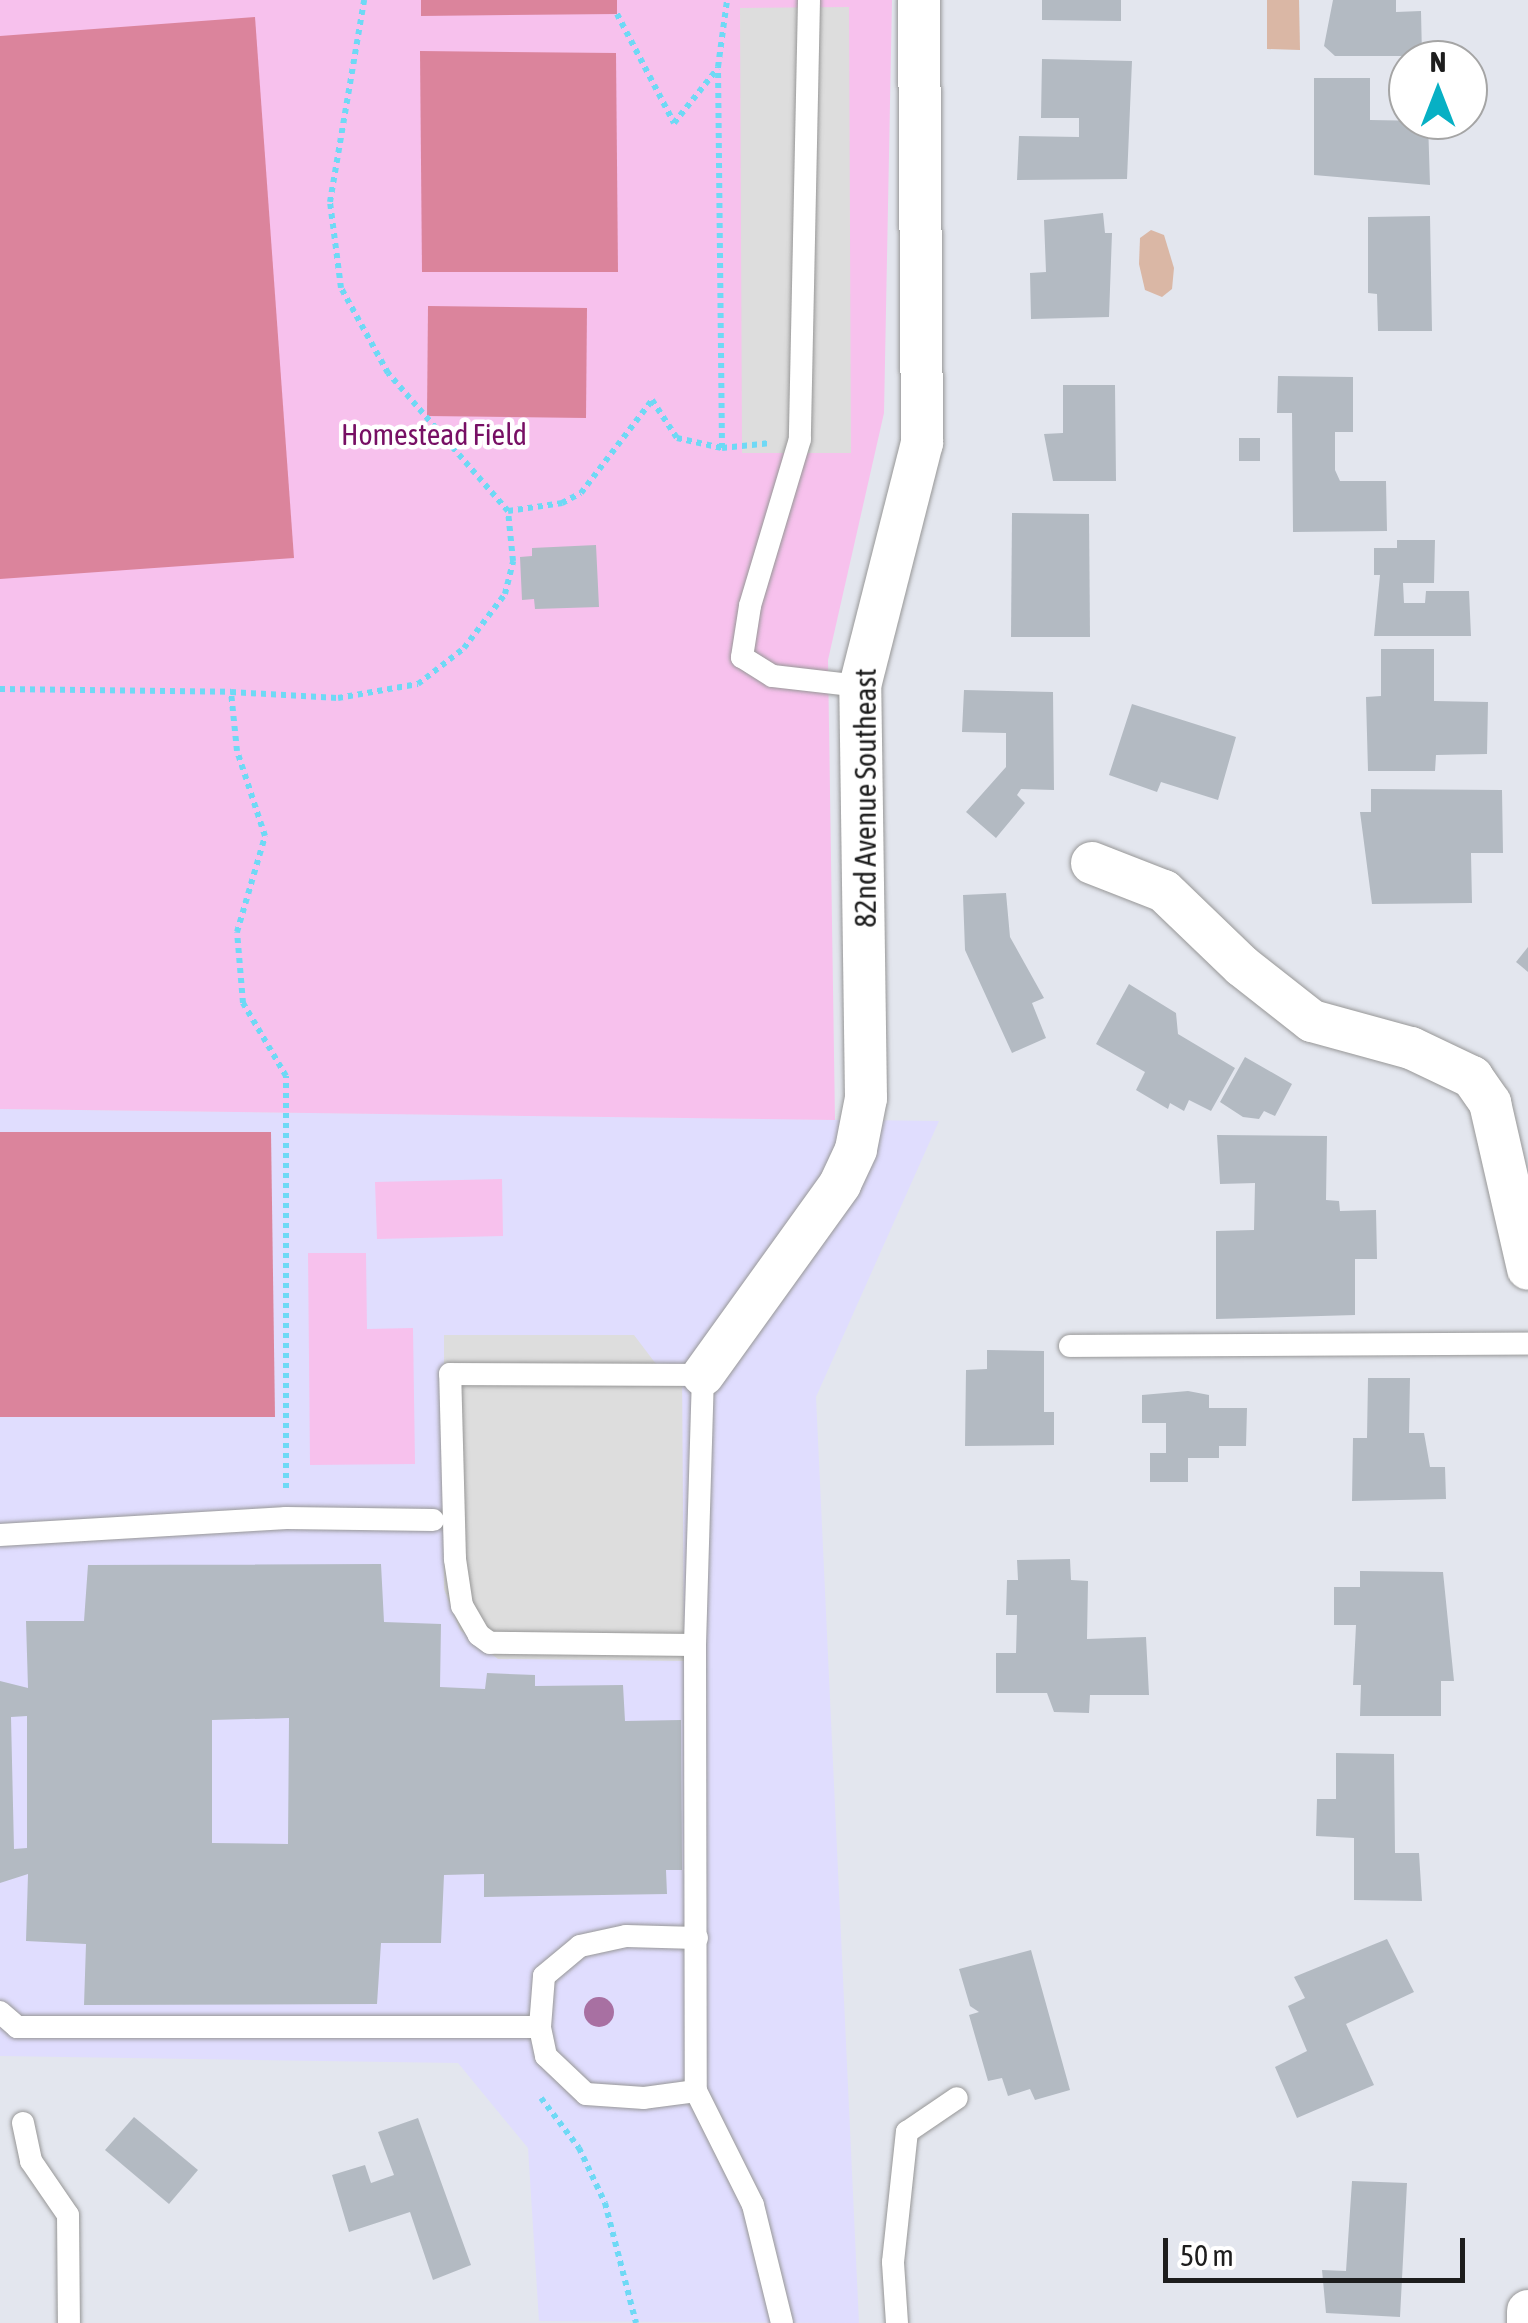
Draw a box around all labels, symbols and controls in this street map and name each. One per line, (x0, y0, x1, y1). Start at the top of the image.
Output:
north arrow (1388, 40, 1488, 140)
text: N (1430, 46, 1446, 78)
park label: Homestead Field (341, 416, 527, 452)
street label: 82nd Avenue Southeast (847, 668, 883, 928)
scale bar (1168, 2218, 1470, 2280)
text: 50 m (1180, 2238, 1234, 2272)

